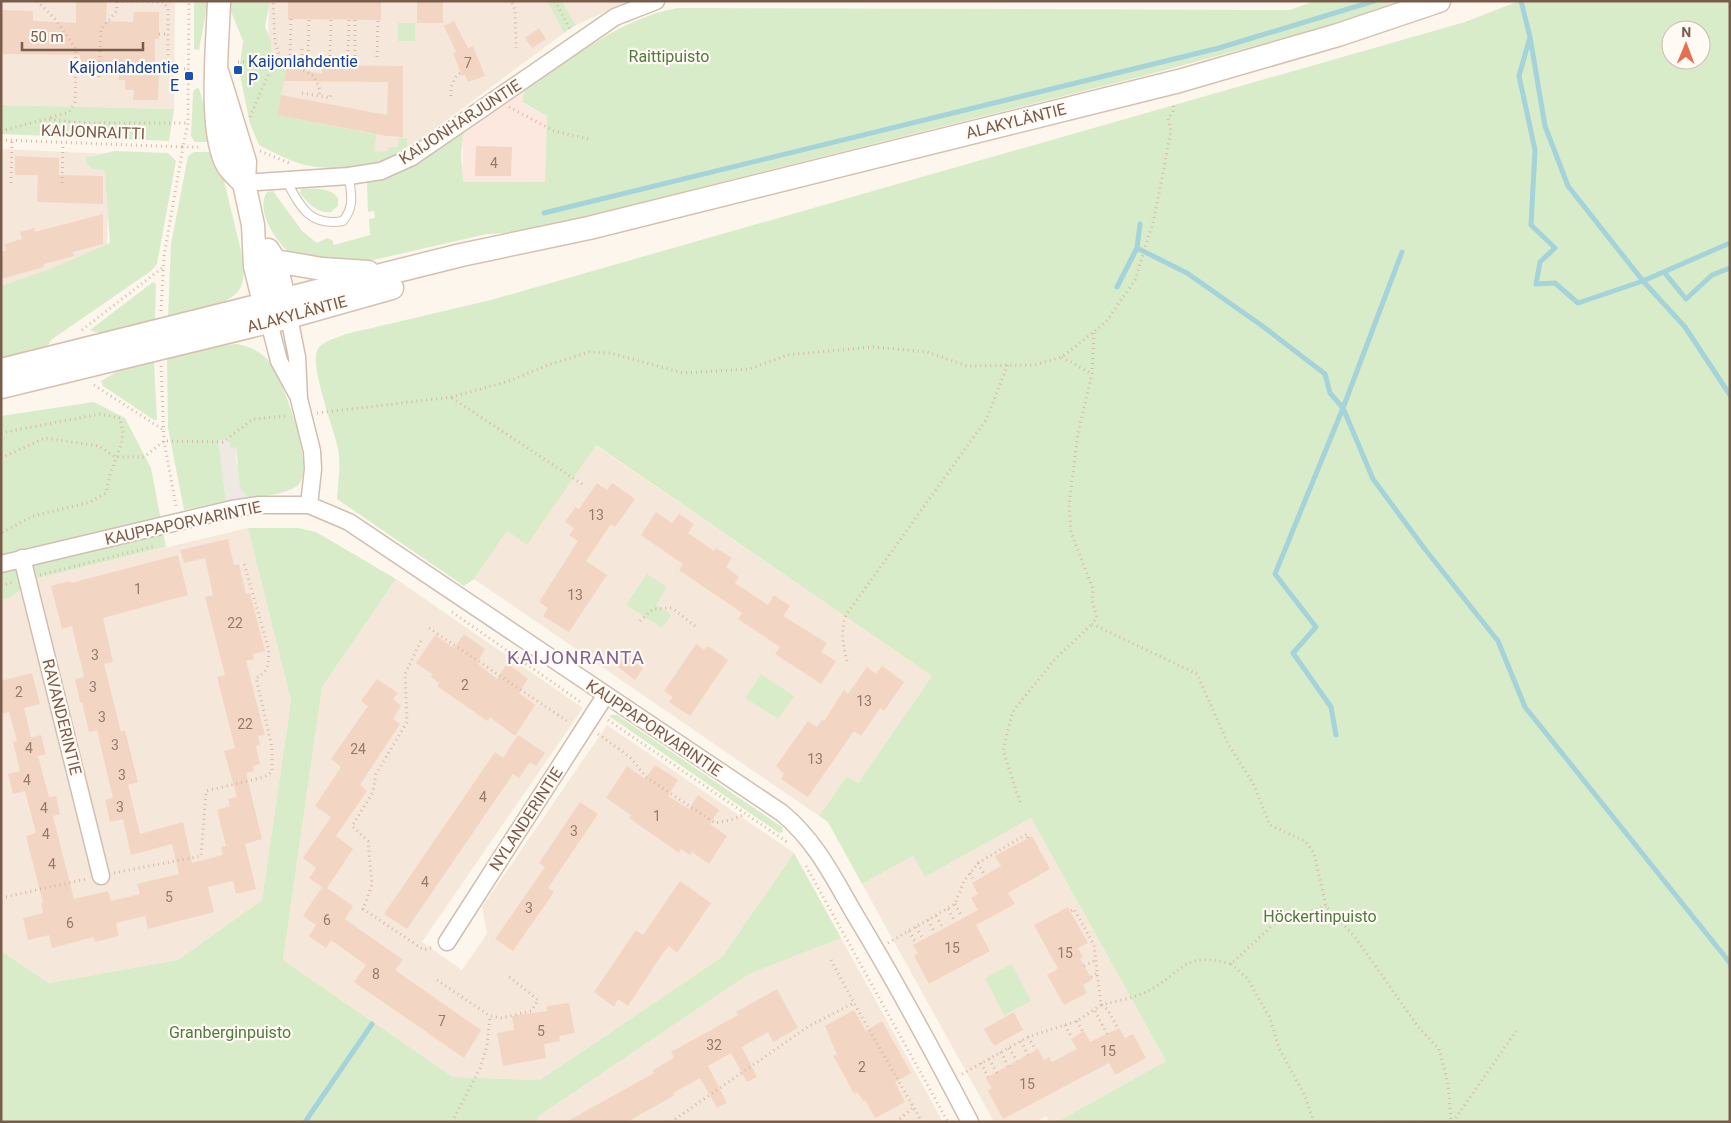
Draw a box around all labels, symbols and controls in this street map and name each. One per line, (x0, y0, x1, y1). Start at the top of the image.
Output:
scale bar (22, 20, 144, 52)
north arrow (1661, 20, 1711, 70)
text: N (1681, 24, 1691, 40)
text: 50 m (30, 28, 64, 46)
park label: Raittipuisto (629, 47, 709, 66)
place label: Kaijonlahdentie P (248, 52, 358, 89)
house number: 7 (464, 55, 472, 71)
place label: Kaijonlahdentie E (69, 58, 179, 95)
marker: Kaijonlahdentie P (232, 64, 244, 76)
marker: Kaijonlahdentie E (183, 70, 195, 82)
street label: KAIJONHARJUNTIE (396, 76, 524, 168)
street label: ALAKYLÄNTIE (964, 99, 1068, 143)
street label: KAIJONRAITTI (41, 121, 145, 143)
house number: 4 (490, 155, 498, 171)
street label: ALAKYLÄNTIE (245, 292, 349, 336)
street label: KAUPPAPORVARINTIE (103, 497, 263, 549)
house number: 13 (588, 507, 604, 523)
house number: 1 (134, 581, 142, 597)
house number: 13 (567, 587, 583, 603)
house number: 22 (227, 615, 243, 631)
district label: KAIJONRANTA (507, 646, 645, 669)
house number: 3 (91, 647, 99, 663)
street label: RAVANDERINTIE (38, 657, 86, 777)
street label: KAUPPAPORVARINTIE (583, 676, 725, 780)
house number: 2 (461, 677, 469, 693)
house number: 3 (89, 679, 97, 695)
house number: 2 (15, 684, 23, 700)
house number: 13 (856, 693, 872, 709)
house number: 3 (98, 709, 106, 725)
house number: 22 (237, 716, 253, 732)
house number: 3 (111, 737, 119, 753)
house number: 4 (25, 740, 33, 756)
house number: 24 (350, 741, 366, 757)
house number: 13 (807, 751, 823, 767)
street label: NYLANDERINTIE (486, 764, 566, 874)
house number: 3 (118, 767, 126, 783)
house number: 4 (23, 772, 31, 788)
house number: 4 (479, 789, 487, 805)
house number: 3 (116, 799, 124, 815)
house number: 4 (40, 800, 48, 816)
house number: 1 (653, 808, 661, 824)
house number: 3 (570, 823, 578, 839)
house number: 4 (42, 826, 50, 842)
house number: 4 (48, 856, 56, 872)
house number: 4 (421, 874, 429, 890)
house number: 5 (165, 889, 173, 905)
house number: 3 (525, 900, 533, 916)
park label: Höckertinpuisto (1263, 907, 1377, 926)
house number: 6 (323, 912, 331, 928)
house number: 6 (66, 915, 74, 931)
house number: 15 (944, 940, 960, 956)
house number: 15 (1057, 945, 1073, 961)
house number: 8 (372, 966, 380, 982)
house number: 7 (438, 1013, 446, 1029)
park label: Granberginpuisto (169, 1023, 291, 1042)
house number: 5 (537, 1023, 545, 1039)
house number: 32 (706, 1037, 722, 1053)
house number: 15 (1100, 1043, 1116, 1059)
house number: 2 (858, 1059, 866, 1075)
house number: 15 (1019, 1076, 1035, 1092)

